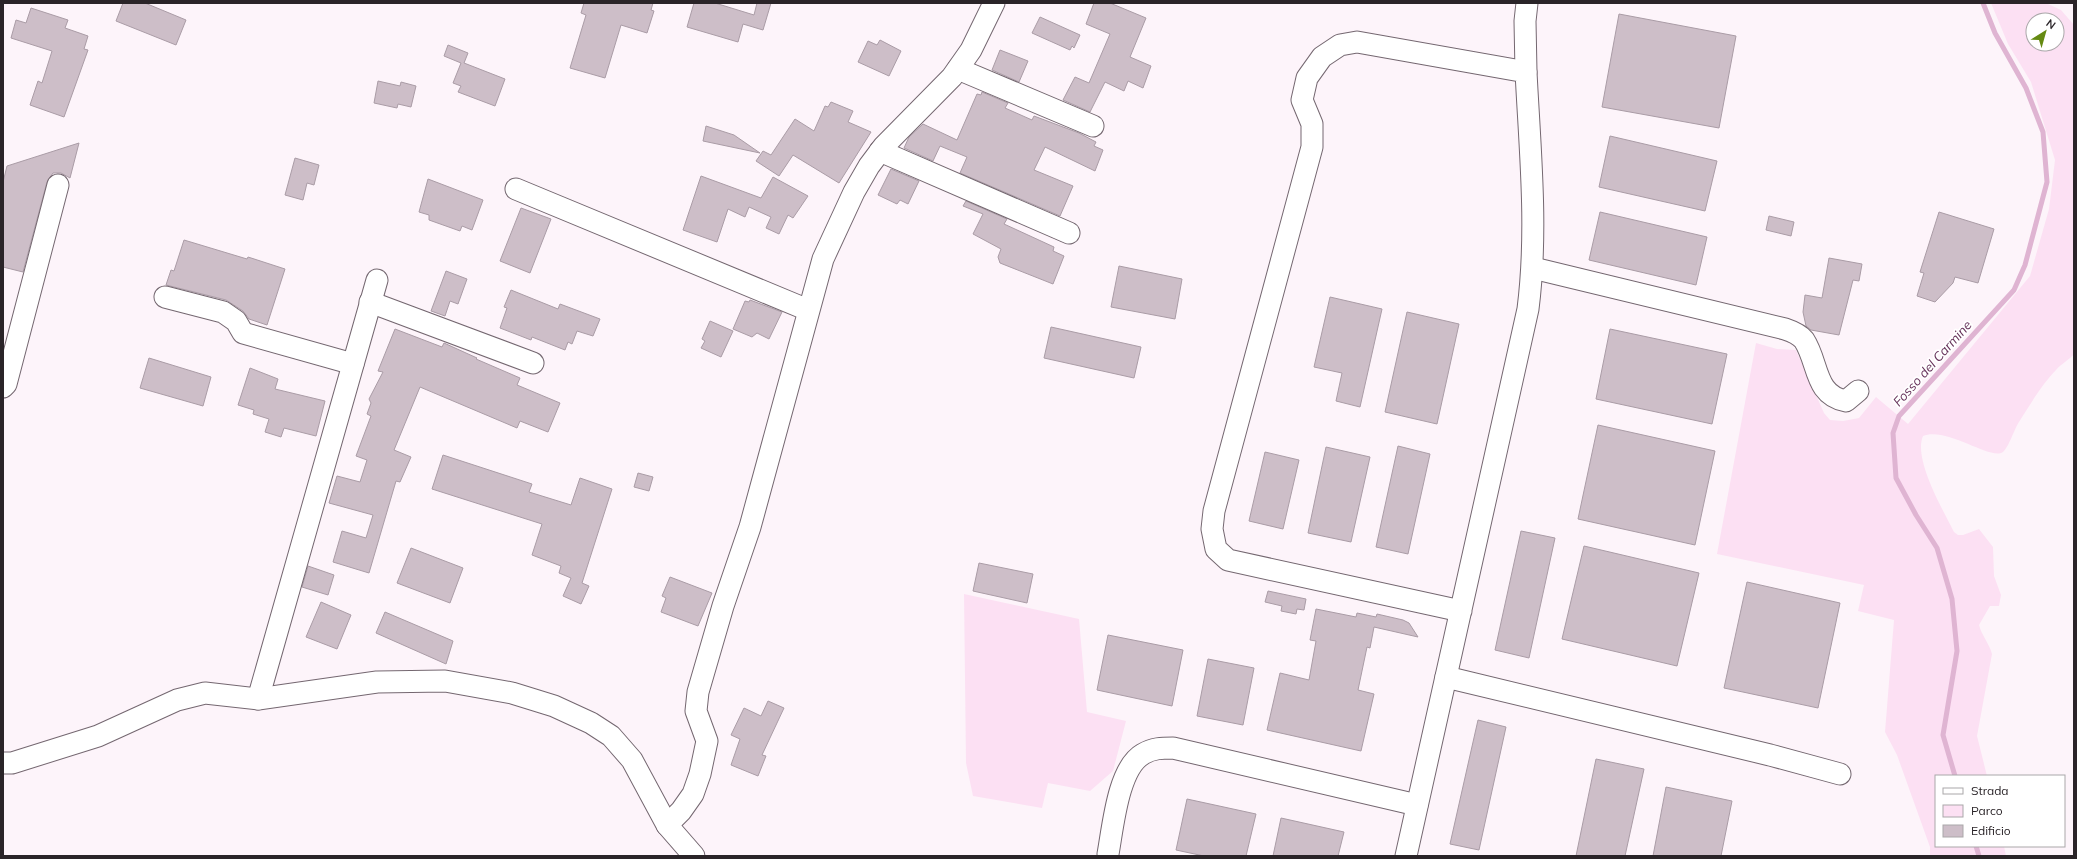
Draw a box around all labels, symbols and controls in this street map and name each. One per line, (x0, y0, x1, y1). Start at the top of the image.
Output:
north arrow (2025, 12, 2065, 52)
text: N (2043, 16, 2059, 32)
water label: Fosso del Carmine (1889, 317, 1975, 409)
legend (1935, 775, 2065, 847)
text: Strada (1971, 783, 2009, 798)
text: Parco (1971, 803, 2003, 818)
text: Edificio (1971, 823, 2011, 838)

